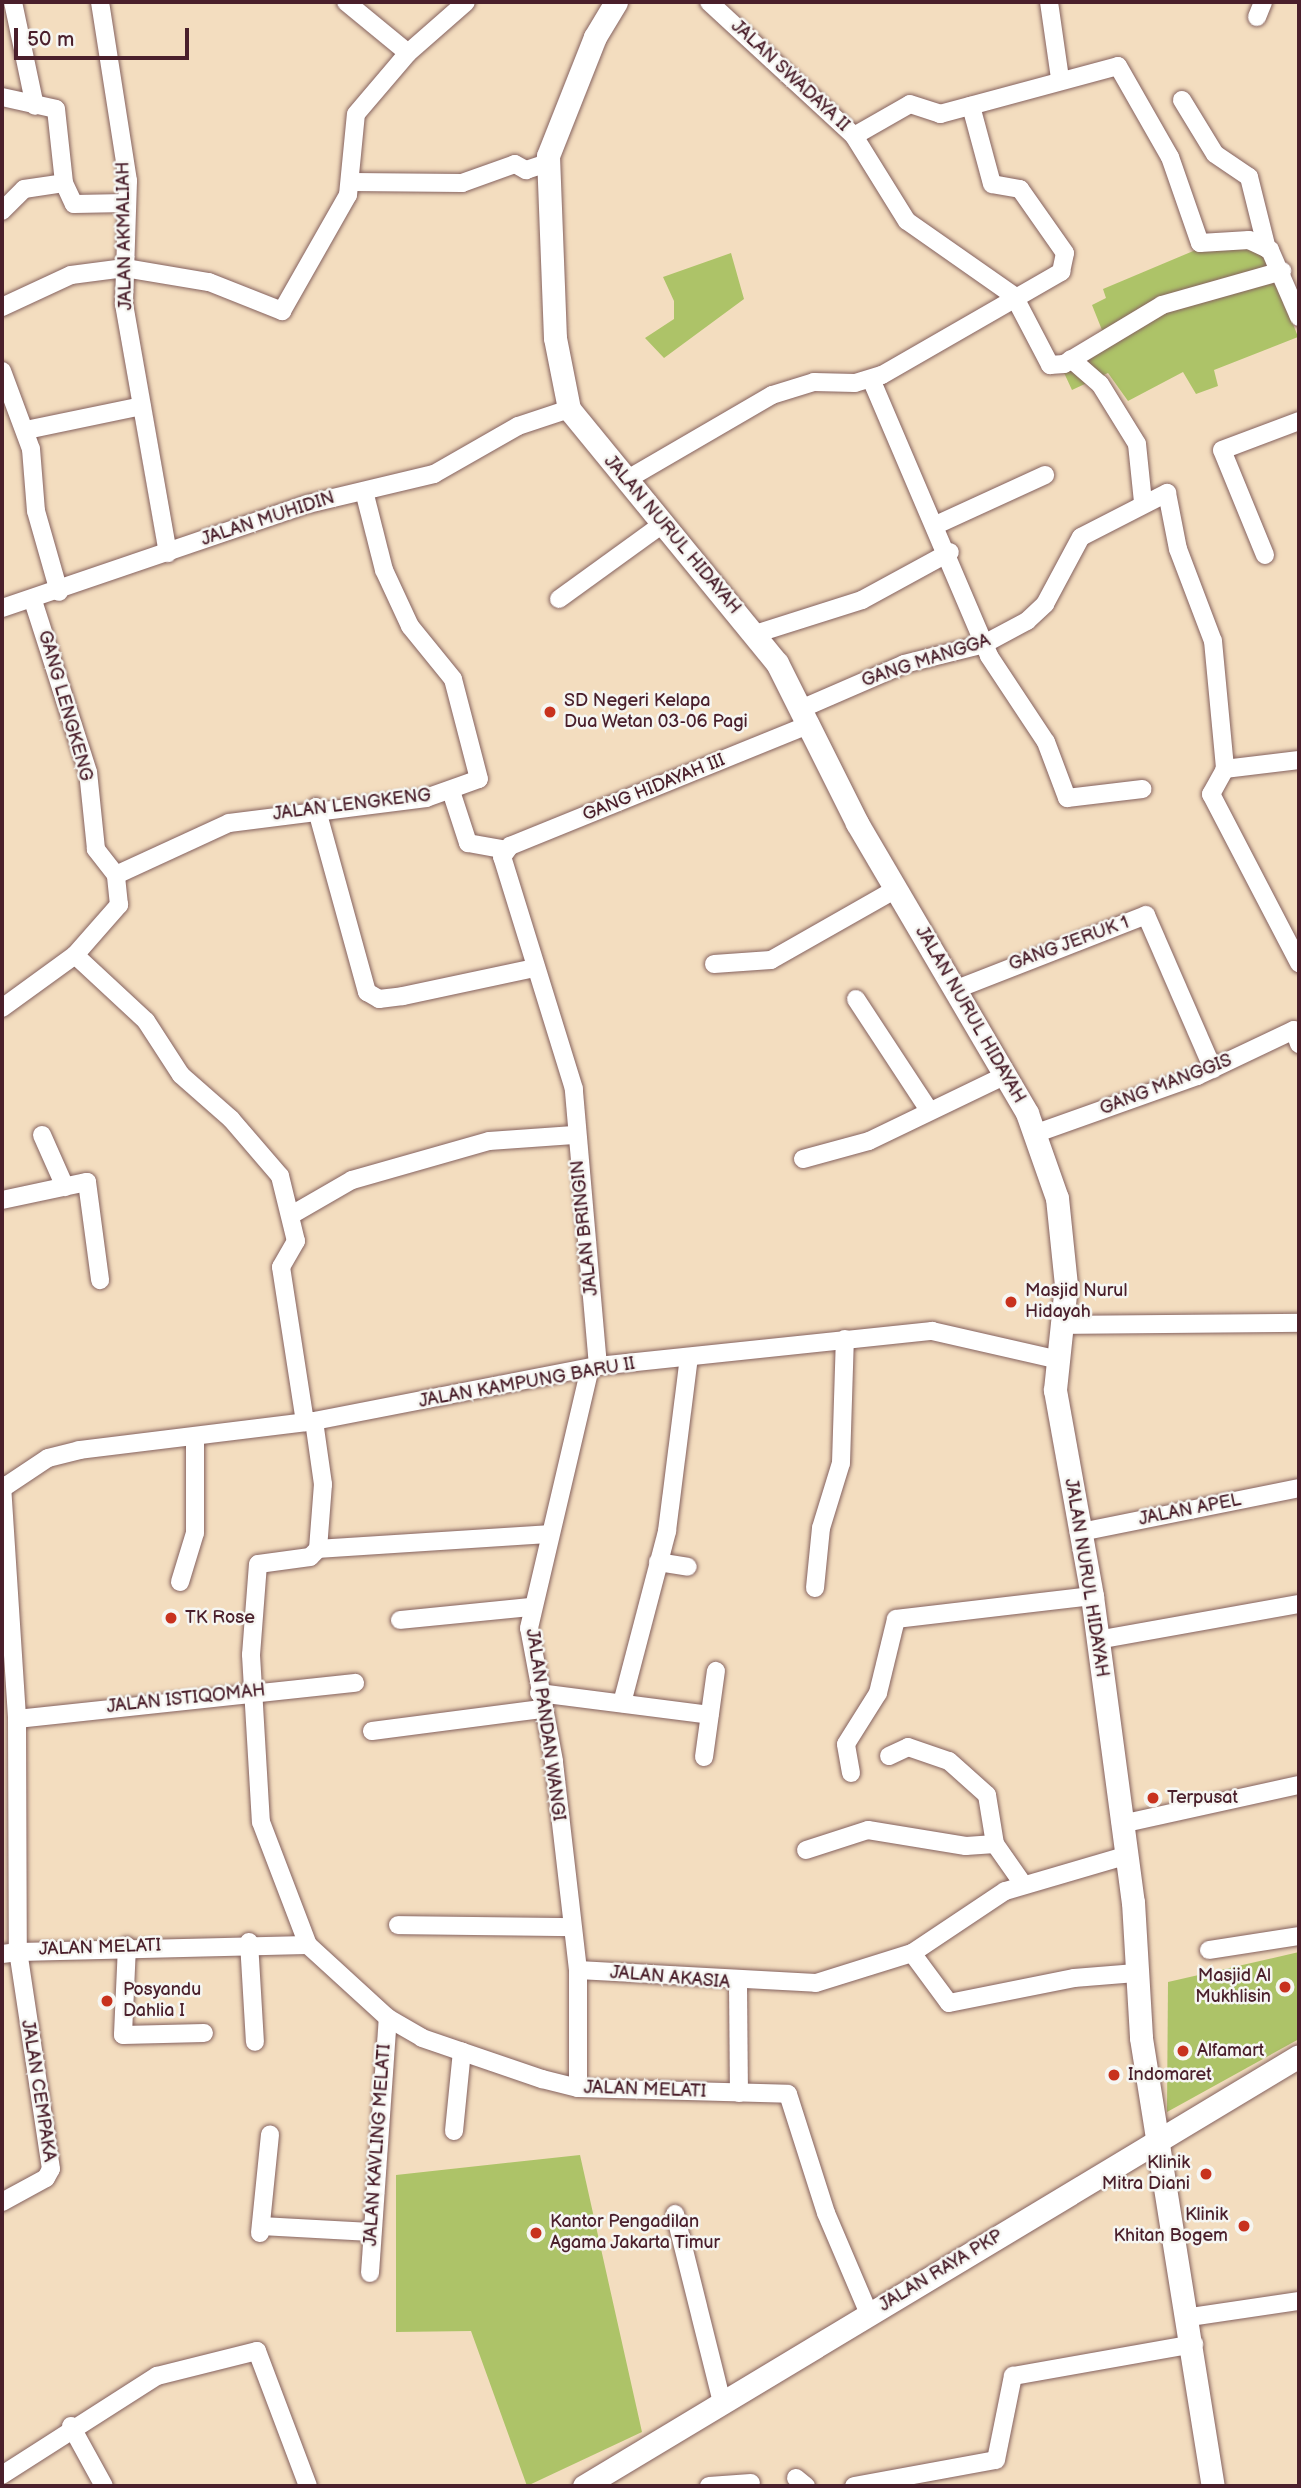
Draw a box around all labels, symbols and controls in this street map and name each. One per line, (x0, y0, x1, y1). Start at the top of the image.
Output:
scale bar (18, 14, 192, 58)
street label: JALAN SWADAYA II (726, 16, 854, 136)
text: 50 m (27, 27, 74, 52)
street label: JALAN AKMALIAH (113, 162, 137, 310)
street label: JALAN NURUL HIDAYAH (599, 451, 745, 619)
street label: JALAN MUHIDIN (199, 487, 337, 551)
street label: GANG LENGKENG (33, 628, 97, 784)
street label: GANG MANGGA (859, 630, 993, 692)
place label: SD Negeri Kelapa Dua Wetan 03-06 Pagi (564, 691, 749, 734)
marker: SD Negeri Kelapa Dua Wetan 03-06 Pagi (542, 704, 558, 720)
street label: GANG HIDAYAH III (580, 750, 728, 826)
street label: JALAN LENGKENG (272, 785, 432, 825)
street label: GANG JERUK 1 (1006, 912, 1132, 976)
street label: JALAN NURUL HIDAYAH (910, 923, 1030, 1107)
street label: GANG MANGGIS (1097, 1050, 1235, 1120)
street label: JALAN BRINGIN (567, 1159, 603, 1297)
place label: Masjid Nurul Hidayah (1025, 1281, 1127, 1324)
marker: Masjid Nurul Hidayah (1003, 1294, 1019, 1310)
street label: JALAN KAMPUNG BARU II (417, 1353, 637, 1413)
street label: JALAN NURUL HIDAYAH (1060, 1477, 1112, 1679)
street label: JALAN APEL (1137, 1489, 1243, 1531)
place label: TK Rose (185, 1607, 255, 1629)
marker: TK Rose (163, 1610, 179, 1626)
street label: JALAN PANDAN WANGI (521, 1627, 569, 1823)
street label: JALAN ISTIQOMAH (106, 1680, 266, 1718)
place label: Terpusat (1167, 1787, 1238, 1809)
marker: Terpusat (1145, 1790, 1161, 1806)
street label: JALAN MELATI (38, 1935, 162, 1961)
street label: JALAN AKASIA (609, 1962, 731, 1994)
place label: Masjid Al Mukhlisin (1195, 1966, 1271, 2008)
marker: Masjid Al Mukhlisin (1277, 1979, 1293, 1995)
place label: Posyandu Dahlia I (123, 1980, 201, 2022)
marker: Posyandu Dahlia I (97, 1991, 117, 2011)
street label: JALAN CEMPAKA (16, 2019, 60, 2163)
place label: Alfamart (1197, 2040, 1264, 2062)
street label: JALAN KAVLING MELATI (360, 2043, 396, 2247)
marker: Alfamart (1175, 2043, 1191, 2059)
place label: Indomaret (1128, 2064, 1212, 2086)
marker: Indomaret (1106, 2067, 1122, 2083)
street label: JALAN MELATI (583, 2077, 707, 2103)
place label: Klinik Mitra Diani (1102, 2153, 1190, 2196)
marker: Klinik Mitra Diani (1196, 2164, 1216, 2184)
place label: Klinik Khitan Bogem (1114, 2205, 1228, 2248)
place label: Kantor Pengadilan Agama Jakarta Timur (550, 2212, 721, 2254)
marker: Klinik Khitan Bogem (1234, 2216, 1254, 2236)
marker: Kantor Pengadilan Agama Jakarta Timur (528, 2225, 544, 2241)
street label: JALAN RAYA PKP (875, 2226, 1007, 2316)

